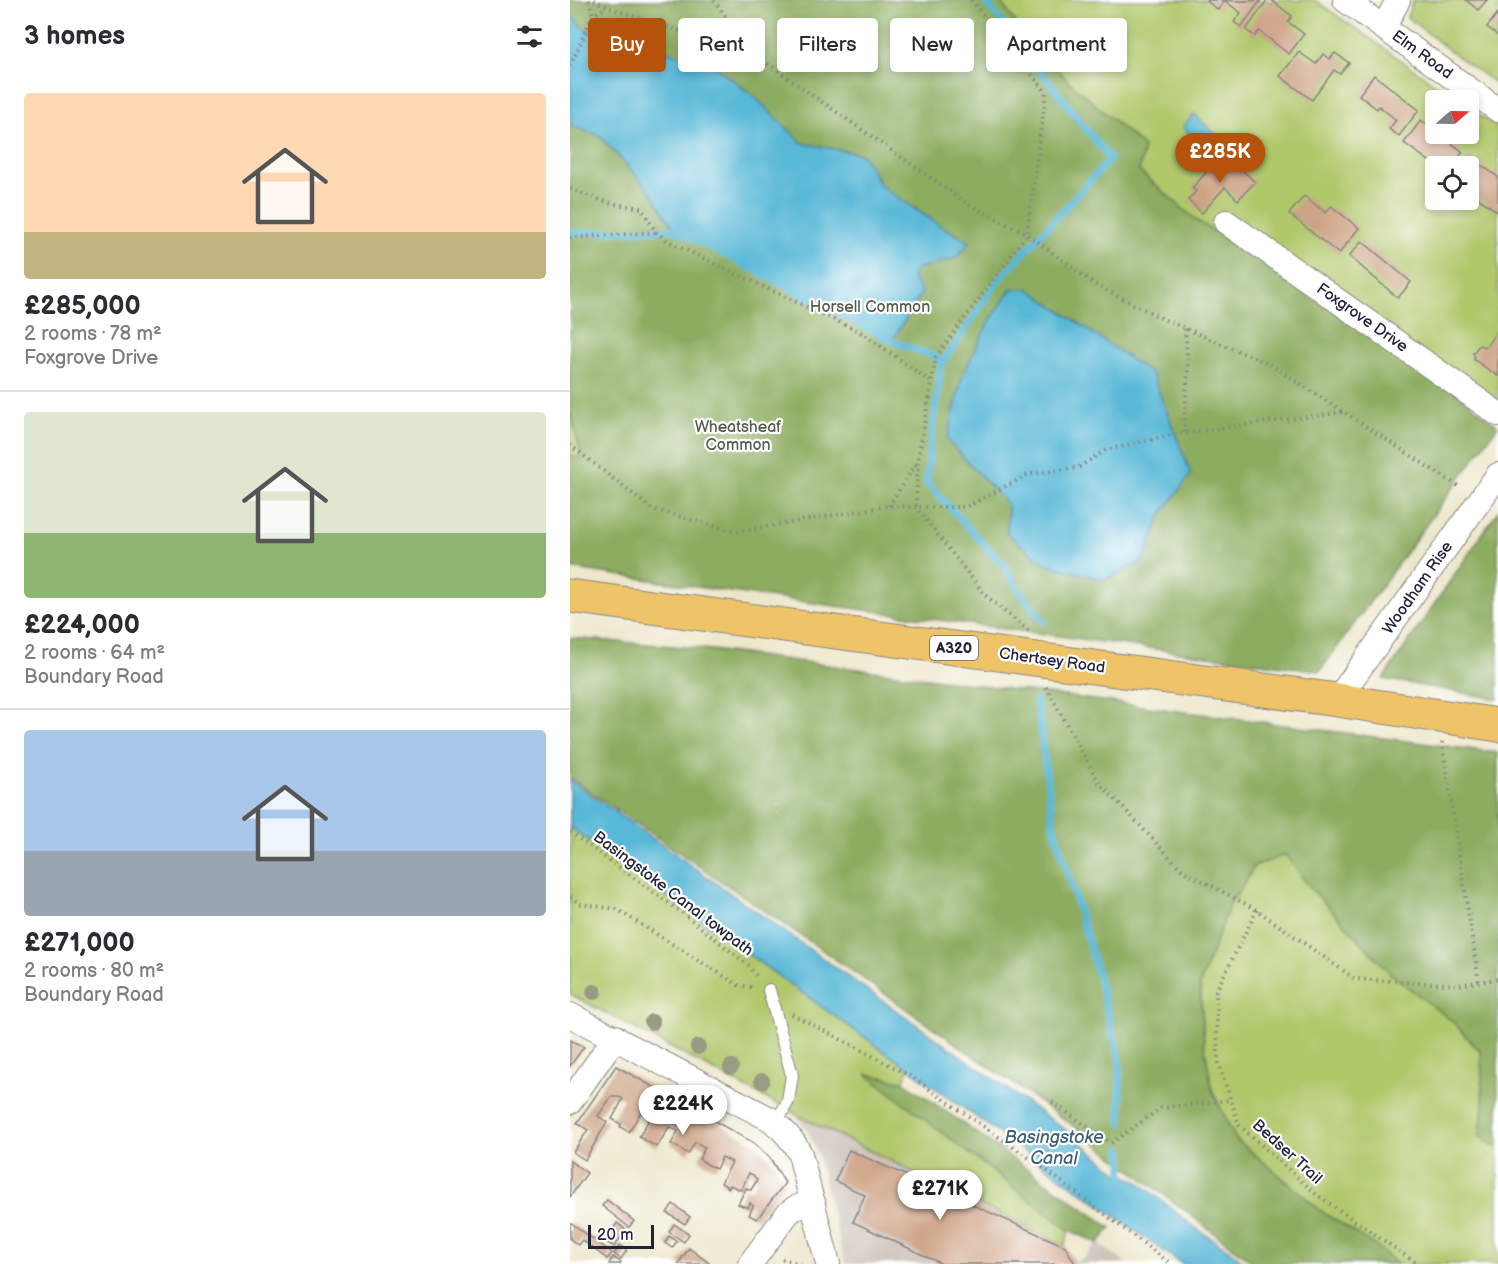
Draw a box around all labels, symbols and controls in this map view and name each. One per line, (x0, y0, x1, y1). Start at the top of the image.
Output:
chip: Buy (588, 18, 666, 72)
chip: Rent (678, 18, 765, 72)
chip: Filters (777, 18, 878, 72)
chip: New (890, 18, 974, 72)
chip: Apartment (986, 18, 1127, 72)
icon: filters (513, 20, 546, 53)
text: 3 homes (24, 21, 125, 52)
street label: Elm Road (1388, 27, 1456, 83)
north arrow (1425, 90, 1479, 144)
map controls (1425, 90, 1479, 210)
icon: home (231, 132, 339, 240)
pin: £285K (1178, 133, 1262, 184)
text: £285K (1189, 140, 1251, 164)
button: locate (1425, 156, 1479, 210)
street label: Foxgrove Drive (1313, 279, 1412, 357)
text: £285,000 (24, 291, 141, 322)
park label: Horsell Common (810, 298, 930, 317)
text: 2 rooms · 78 m² (24, 322, 162, 346)
text: Foxgrove Drive (24, 346, 158, 370)
park label: Wheatsheaf Common (695, 418, 781, 455)
icon: home (231, 451, 339, 559)
street label: Woodham Rise (1379, 537, 1457, 638)
text: £224,000 (24, 610, 140, 641)
road number: A320 (930, 636, 978, 660)
text: 2 rooms · 64 m² (24, 641, 165, 665)
street label: Chertsey Road (998, 644, 1106, 678)
text: Boundary Road (24, 665, 164, 689)
icon: home (231, 769, 339, 877)
street label: Basingstoke Canal towpath (589, 828, 757, 960)
text: £271,000 (24, 928, 135, 959)
text: 2 rooms · 80 m² (24, 959, 164, 983)
text: Boundary Road (24, 983, 164, 1007)
pin: £224K (641, 1085, 725, 1136)
text: £224K (653, 1092, 714, 1116)
street label: Bedser Trail (1248, 1116, 1326, 1188)
water label: Basingstoke Canal (1004, 1127, 1104, 1169)
pin: £271K (898, 1170, 982, 1221)
text: £271K (912, 1177, 968, 1201)
scale bar (588, 1222, 654, 1250)
text: 20 m (597, 1226, 633, 1245)

